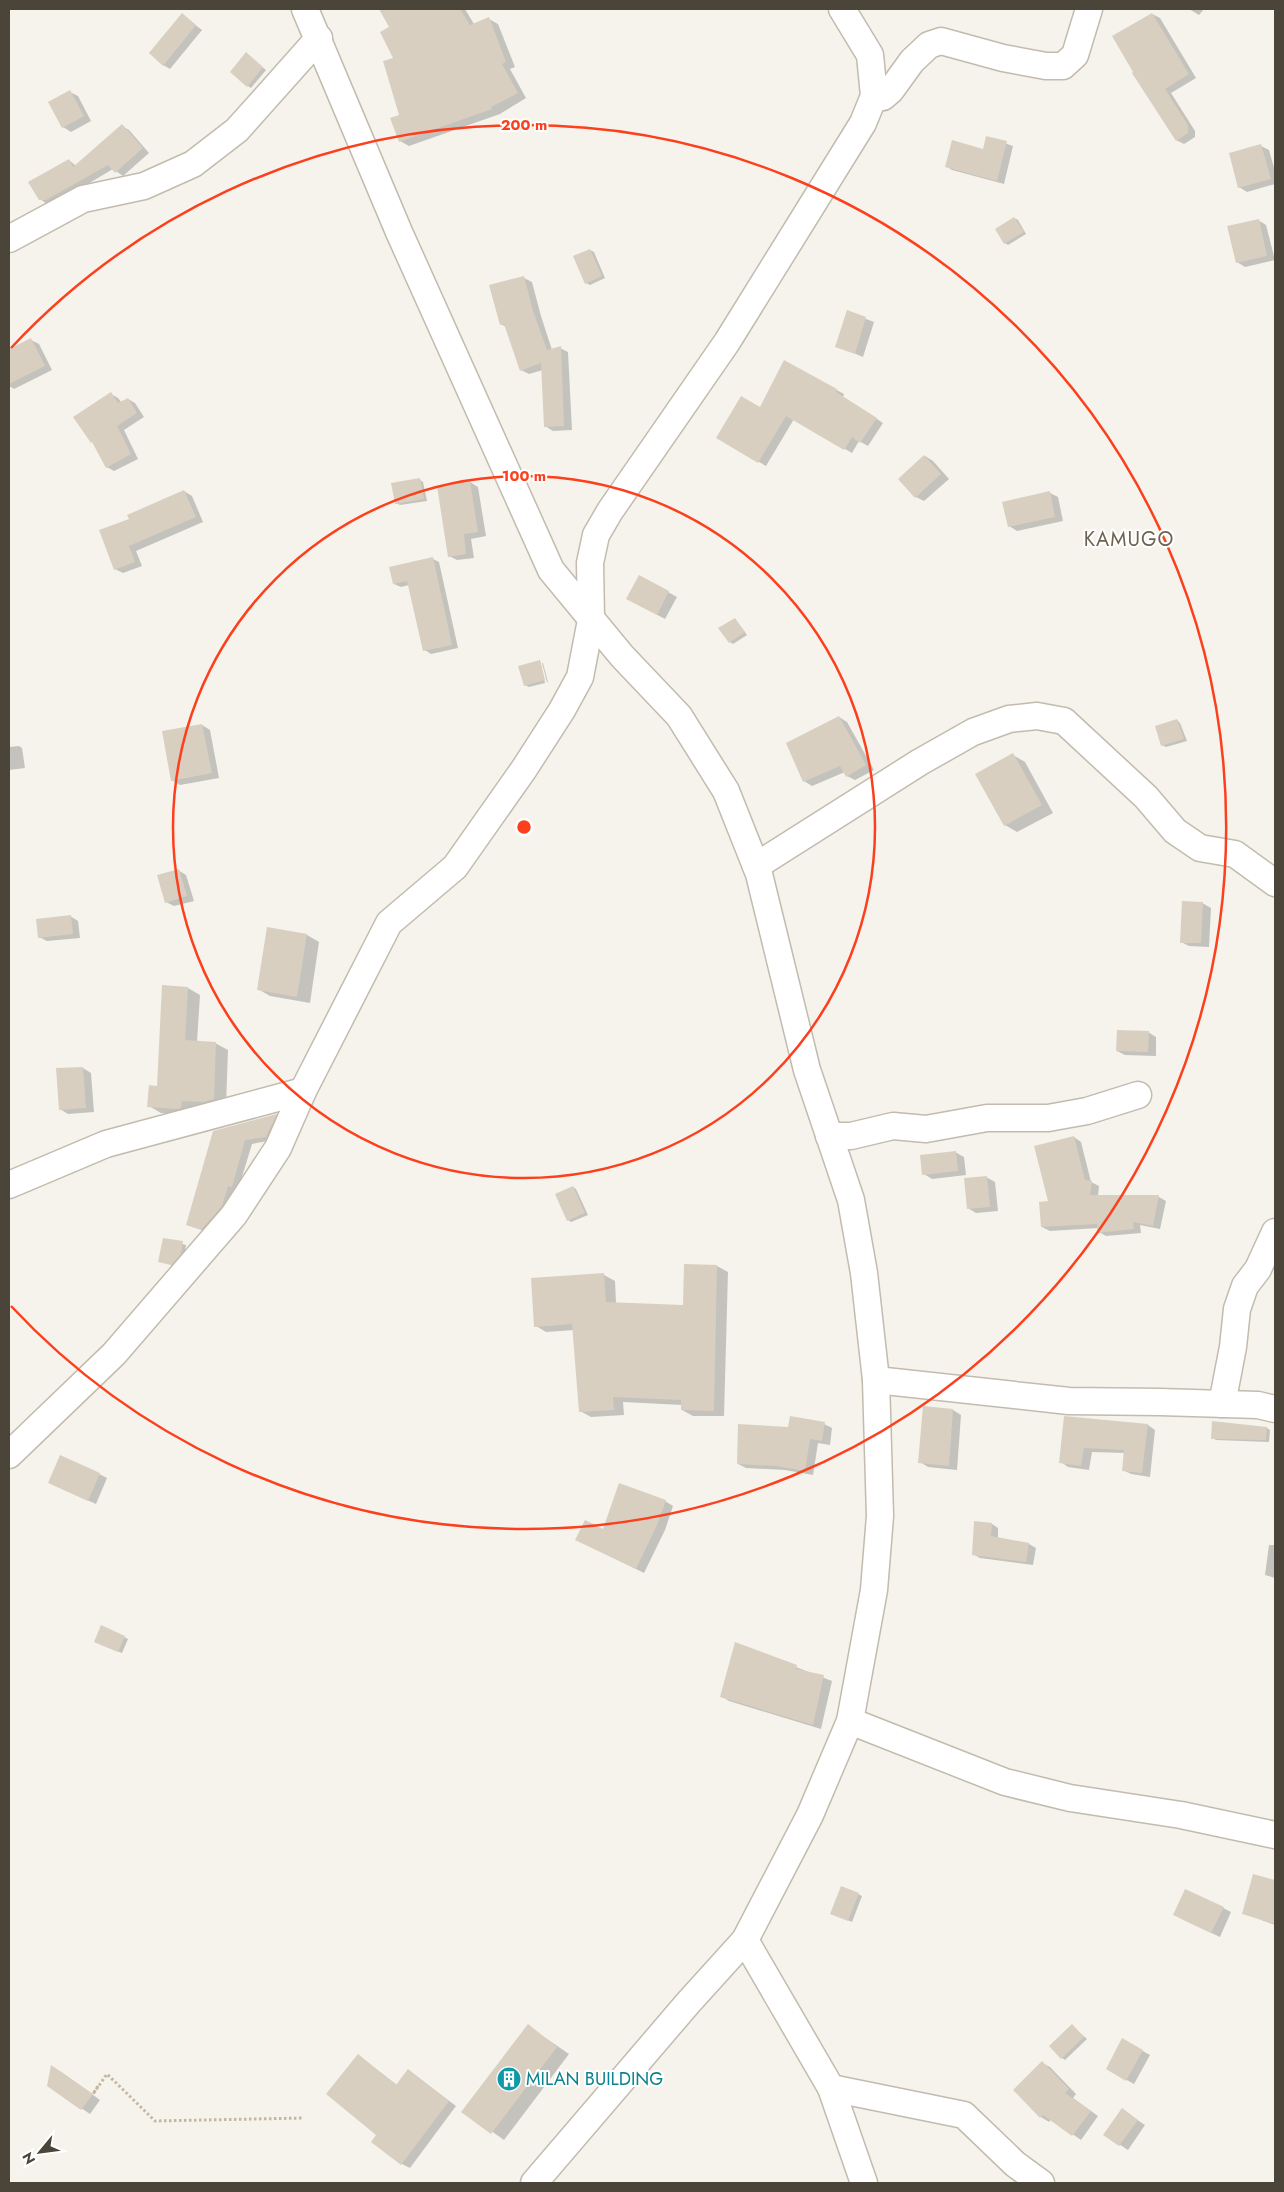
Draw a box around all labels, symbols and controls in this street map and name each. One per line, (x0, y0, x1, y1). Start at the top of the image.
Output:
text: 200 m (501, 114, 547, 136)
text: 100 m (502, 465, 546, 487)
district label: KAMUGO (1084, 525, 1174, 554)
centre of rings (515, 818, 533, 836)
building icon: MILAN BUILDING (496, 2066, 522, 2092)
place label: MILAN BUILDING (526, 2066, 663, 2092)
north arrow (15, 2127, 65, 2177)
text: N (17, 2149, 40, 2168)

